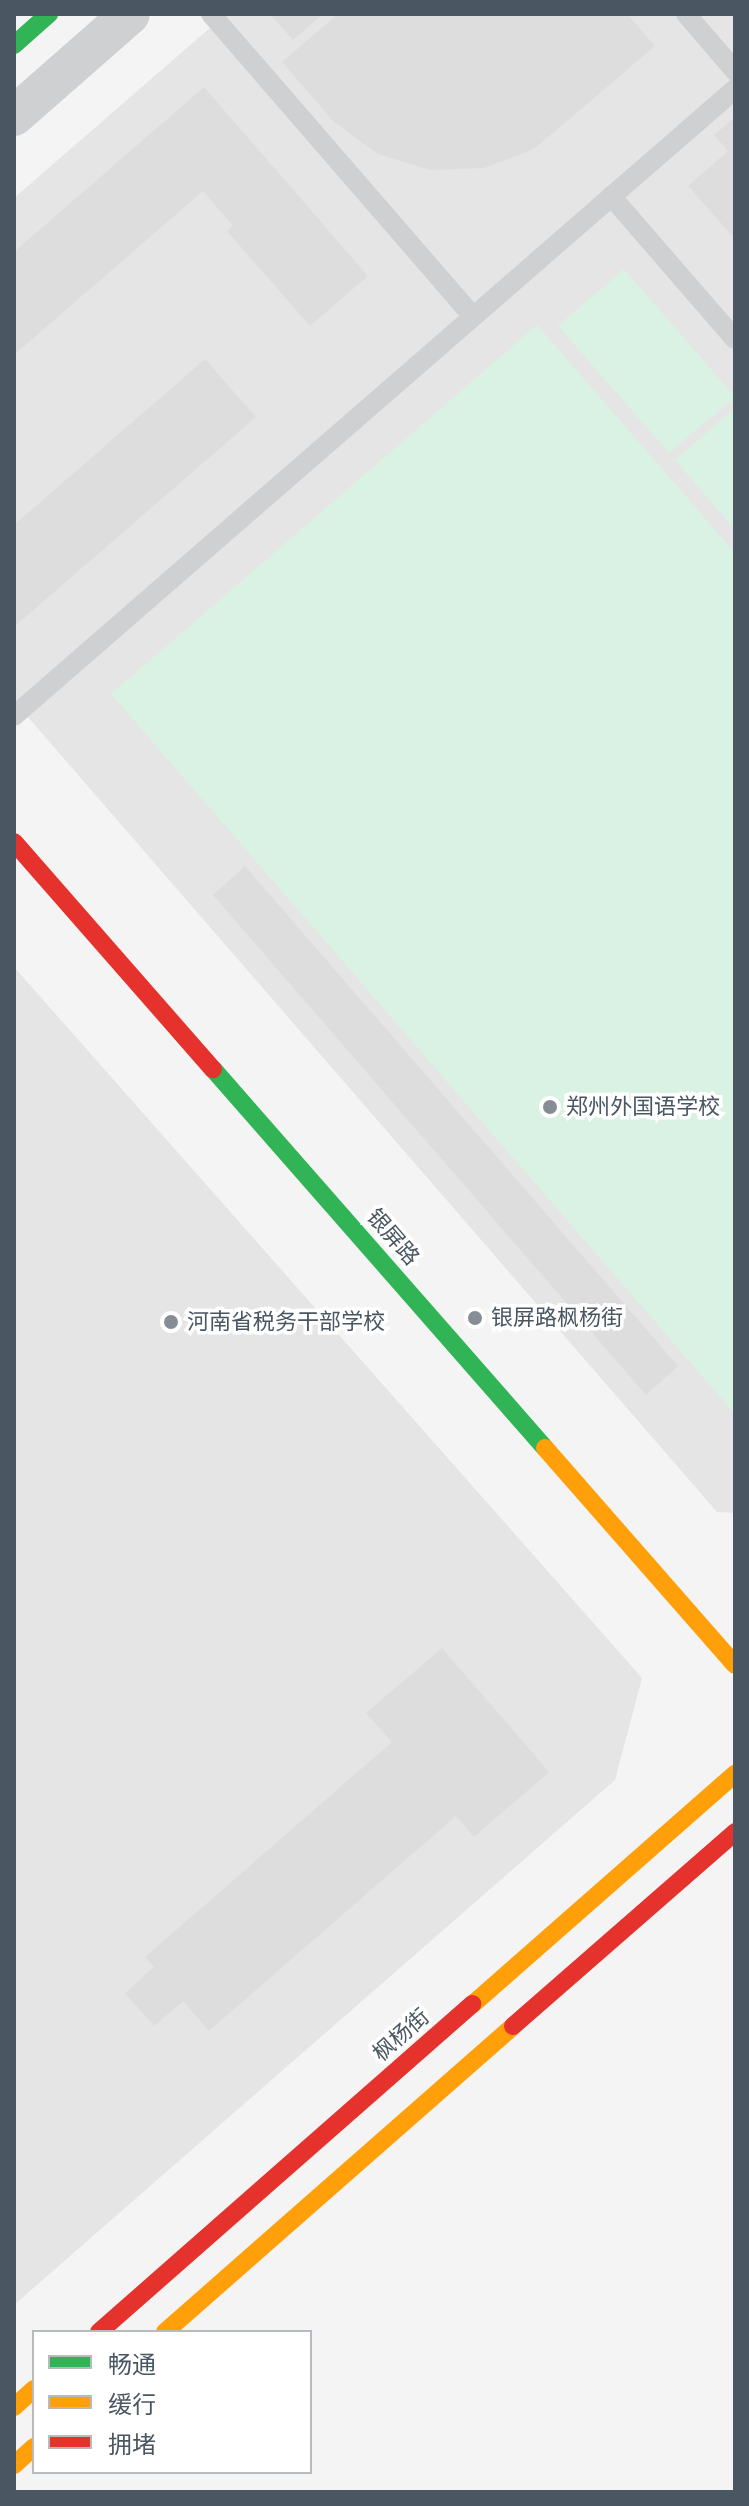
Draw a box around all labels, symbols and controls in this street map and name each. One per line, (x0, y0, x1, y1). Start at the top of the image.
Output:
place label: 郑州外国语学校 (566, 1094, 720, 1120)
marker: 郑州外国语学校 (541, 1098, 559, 1116)
street label: 银屏路 (361, 1203, 425, 1271)
place label: 银屏路枫杨街 (491, 1305, 623, 1331)
place label: 河南省税务干部学校 (187, 1309, 385, 1335)
marker: 银屏路枫杨街 (466, 1309, 484, 1327)
marker: 河南省税务干部学校 (162, 1313, 180, 1331)
street label: 枫杨街 (367, 2003, 435, 2067)
legend (32, 2330, 312, 2474)
text: 畅通 (108, 2351, 156, 2379)
text: 缓行 (108, 2391, 156, 2419)
text: 拥堵 (108, 2431, 156, 2459)

